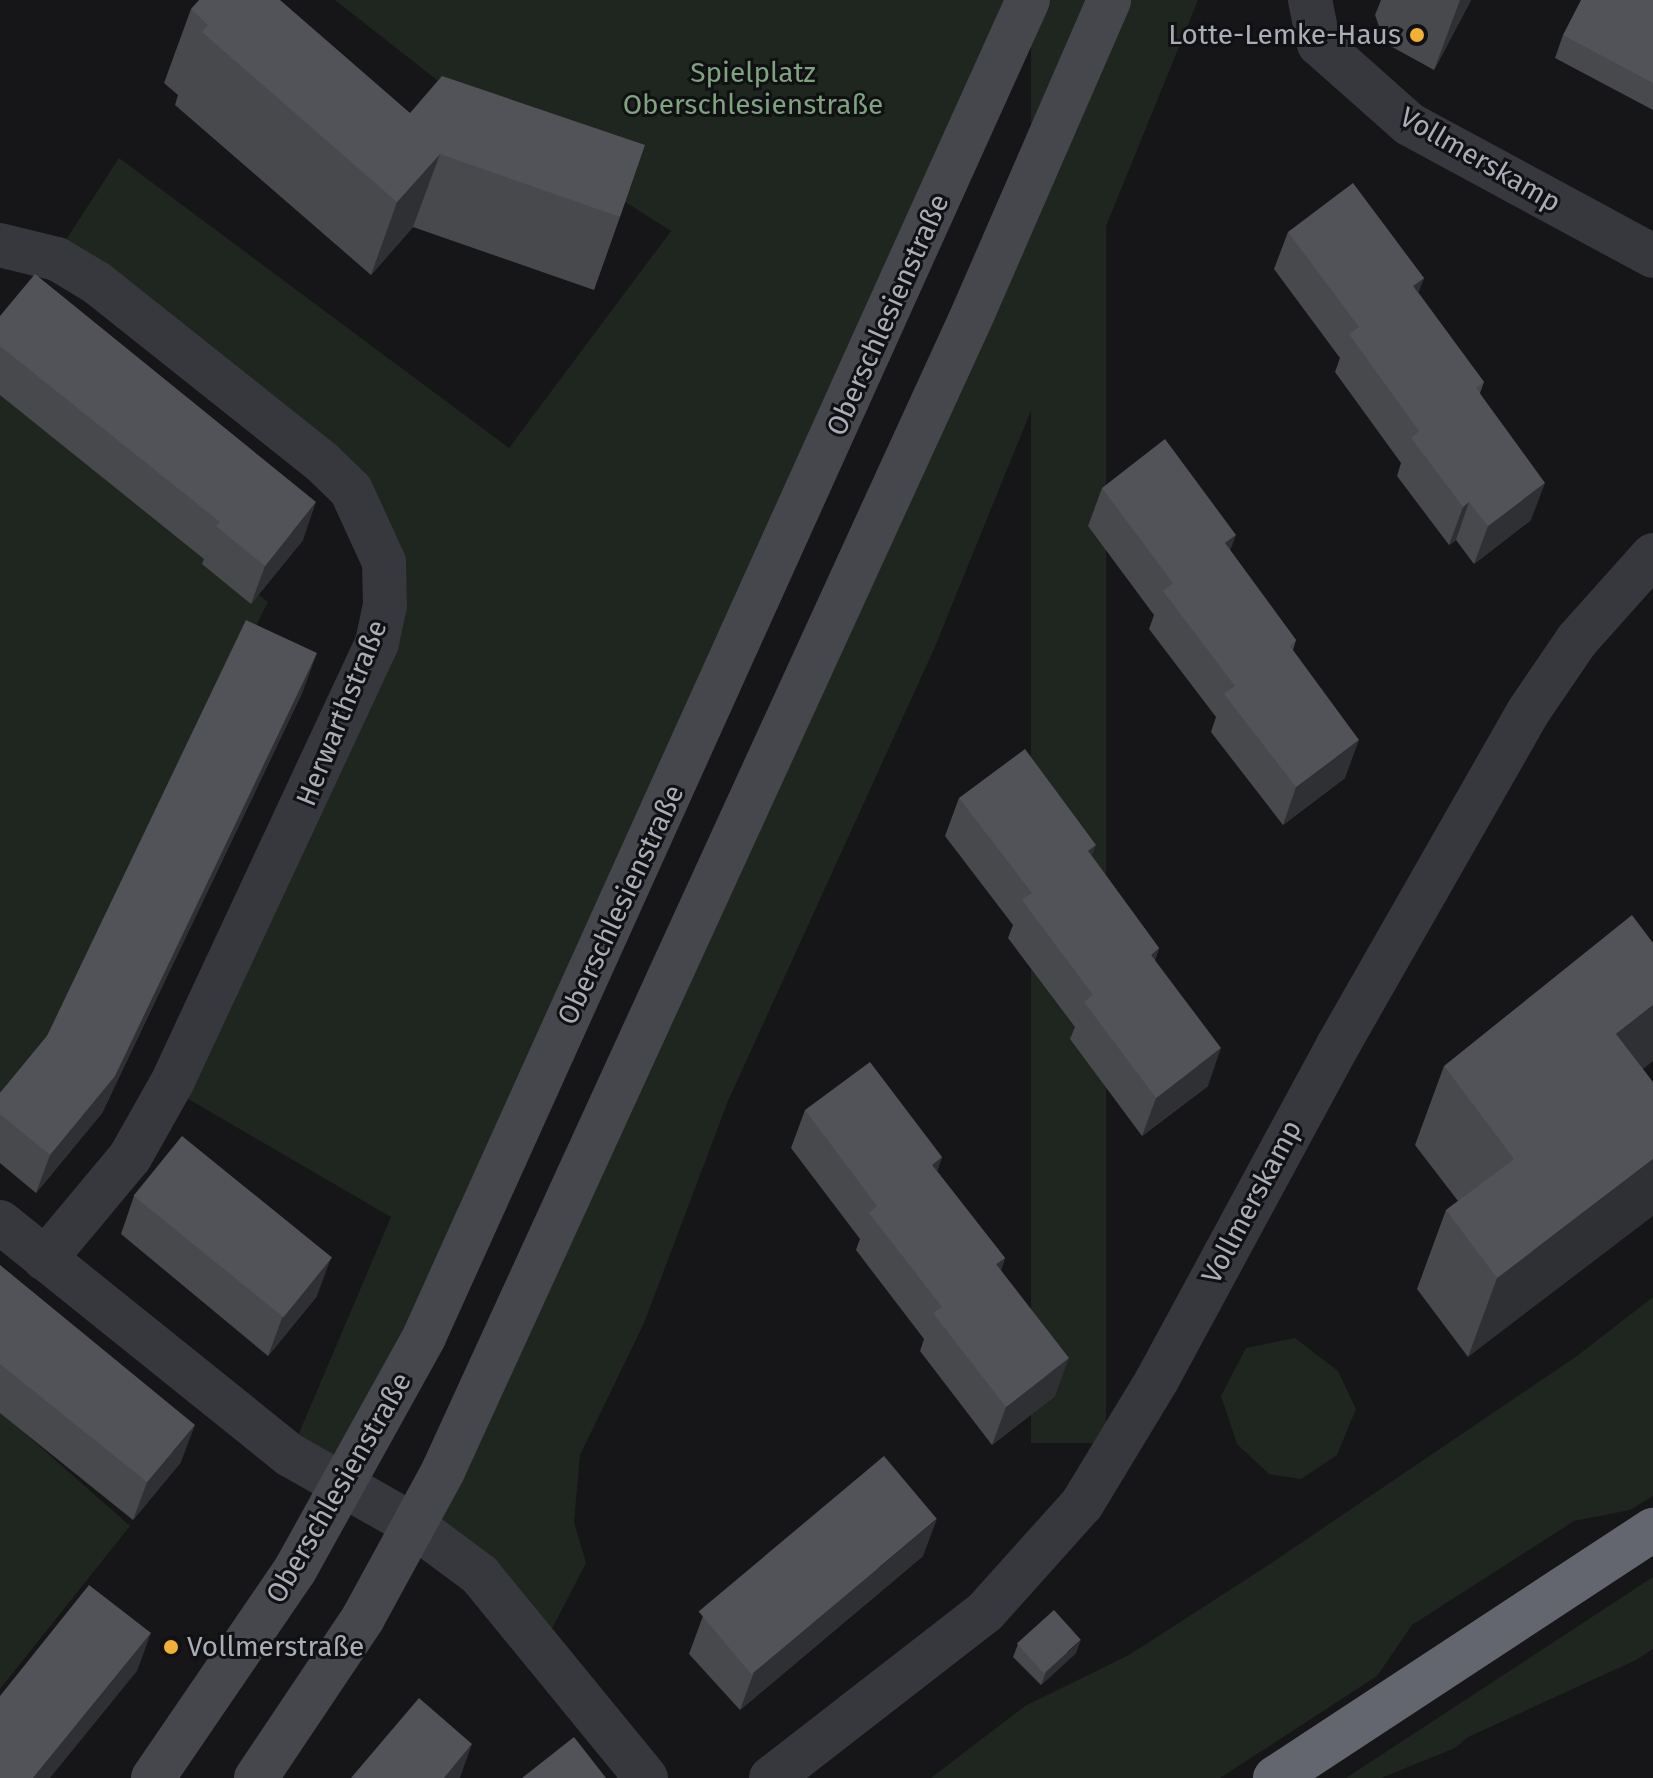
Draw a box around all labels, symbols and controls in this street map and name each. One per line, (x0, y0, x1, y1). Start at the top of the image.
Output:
place label: Lotte-Lemke-Haus (1168, 18, 1401, 52)
marker: Lotte-Lemke-Haus (1408, 26, 1426, 44)
park label: Spielplatz Oberschlesienstraße (623, 56, 883, 122)
street label: Vollmerskamp (1394, 100, 1566, 220)
street label: Oberschlesienstraße (820, 189, 956, 441)
street label: Herwarthstraße (289, 615, 395, 811)
street label: Oberschlesienstraße (551, 780, 691, 1030)
street label: Vollmerskamp (1195, 1115, 1309, 1289)
street label: Oberschlesienstraße (259, 1367, 419, 1609)
place label: Vollmerstraße (187, 1630, 364, 1664)
marker: Vollmerstraße (162, 1638, 180, 1656)

